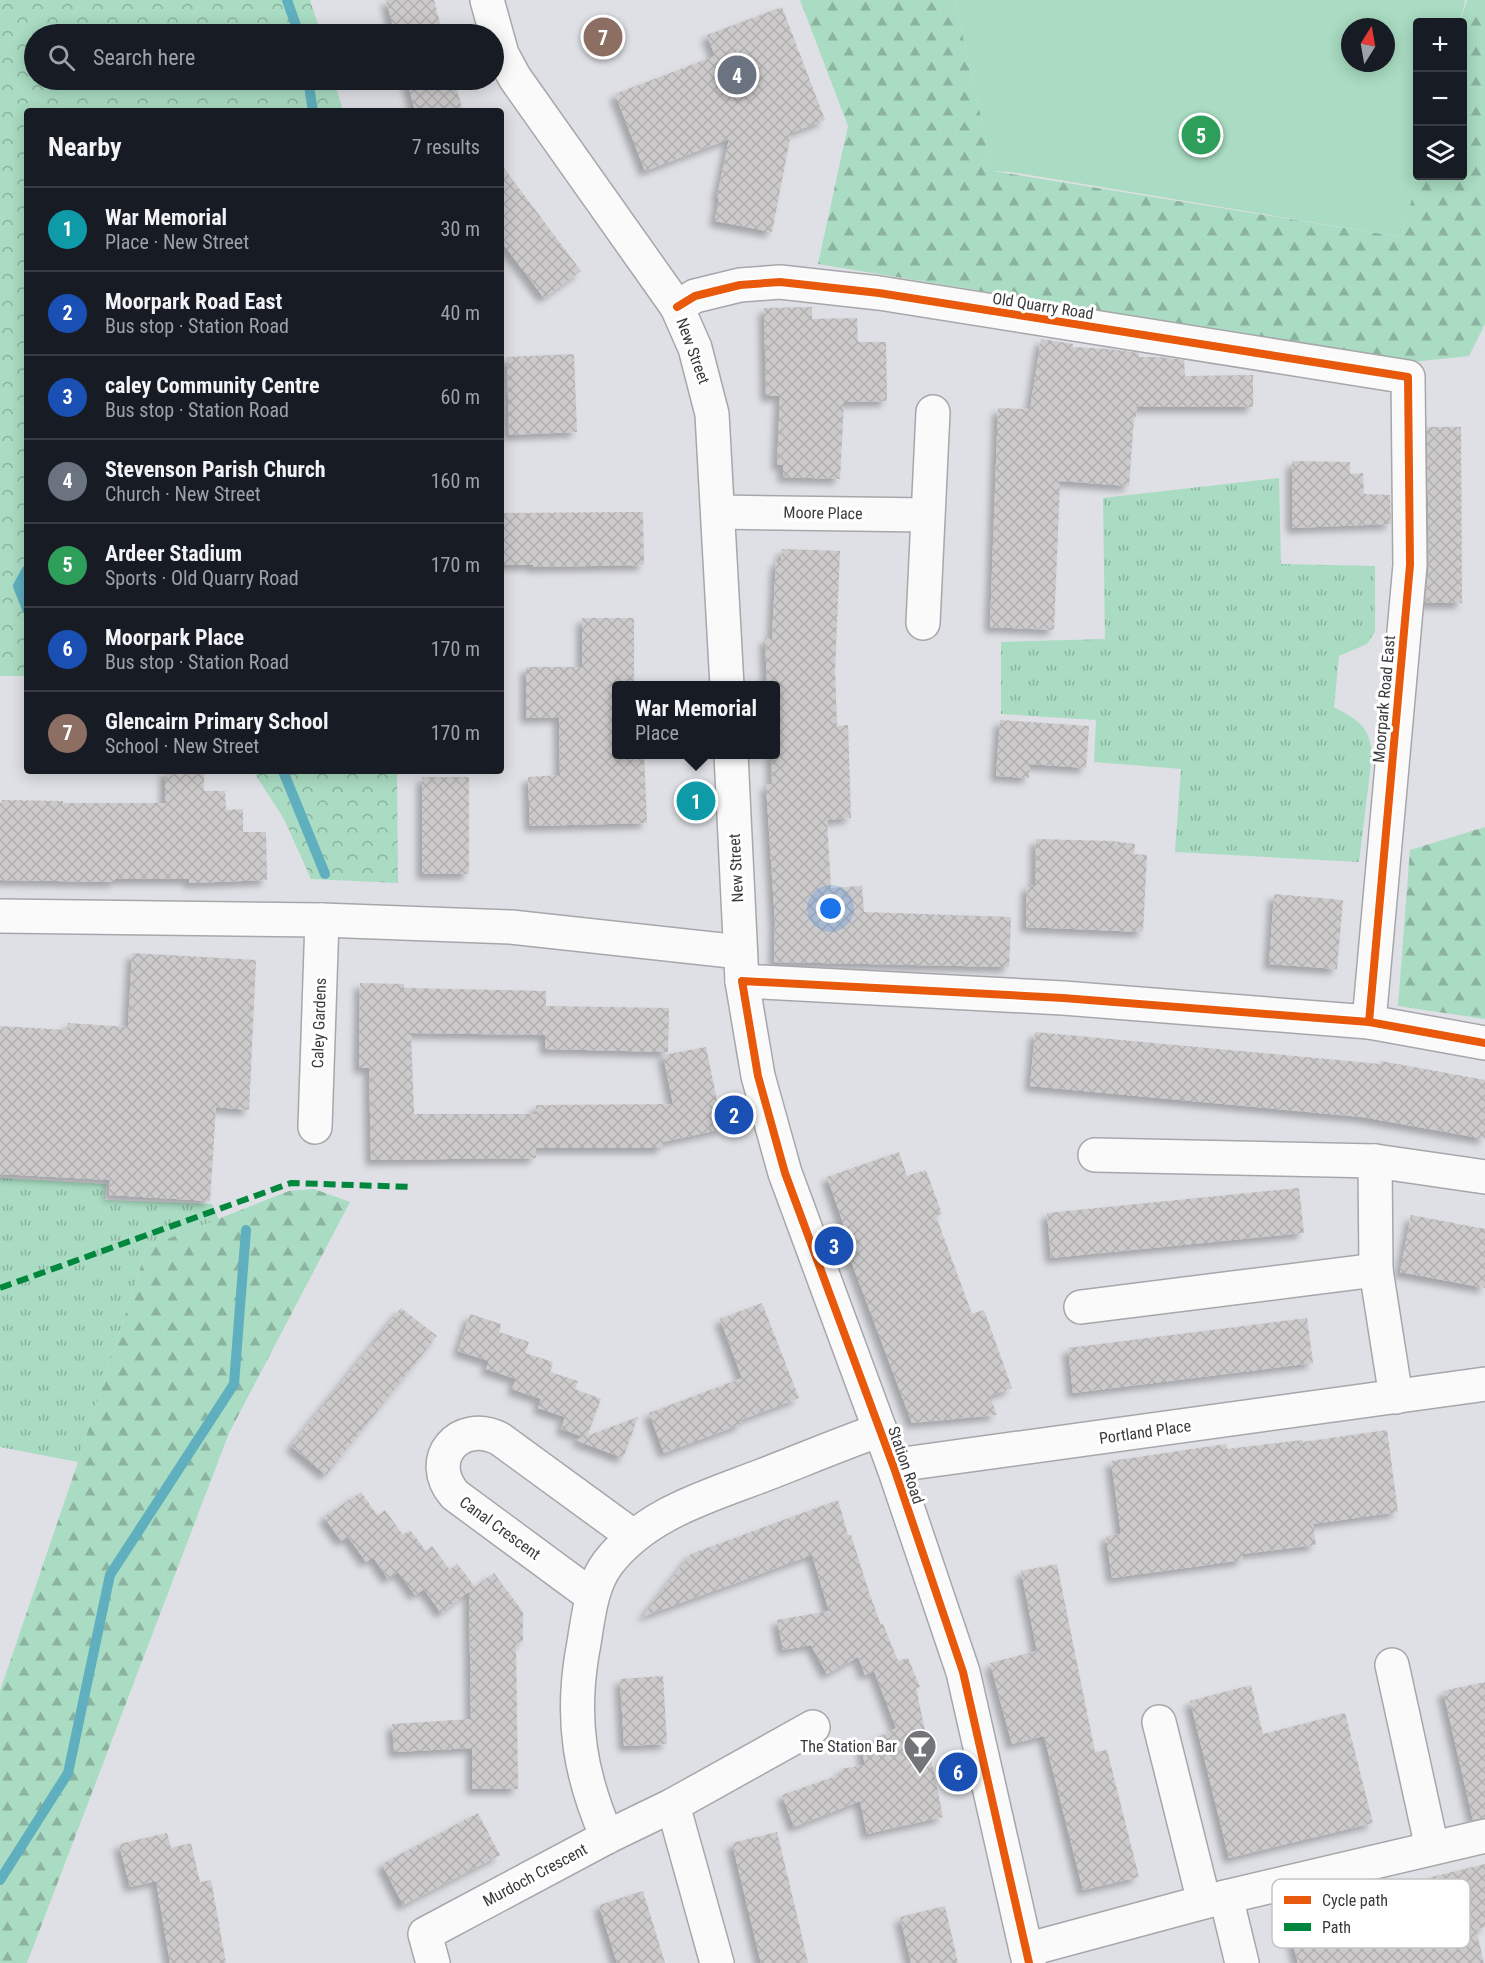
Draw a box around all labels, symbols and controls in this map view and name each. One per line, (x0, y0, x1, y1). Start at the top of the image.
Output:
pin: 7 (584, 15, 622, 60)
north arrow (1341, 18, 1395, 72)
map controls (1413, 18, 1467, 180)
button: + (1413, 18, 1467, 72)
search box (24, 24, 504, 90)
icon: search (45, 41, 78, 74)
text: Search here (93, 45, 195, 70)
pin: 4 (718, 52, 756, 98)
button: − (1413, 72, 1467, 126)
pin: 5 (1182, 112, 1220, 158)
button: layers (1413, 126, 1467, 180)
text: Nearby (48, 132, 122, 162)
text: 7 results (412, 135, 480, 159)
text: War Memorial (105, 205, 227, 230)
text: 1 (62, 217, 73, 241)
text: 30 m (441, 217, 480, 241)
text: Place · New Street (105, 230, 249, 254)
text: Moorpark Road East (105, 289, 282, 314)
street label: Old Quarry Road (991, 289, 1095, 323)
text: 2 (62, 301, 73, 325)
text: 40 m (441, 301, 480, 325)
text: Bus stop · Station Road (105, 314, 289, 338)
street label: New Street (672, 315, 714, 387)
text: caley Community Centre (105, 373, 319, 398)
text: 3 (62, 385, 73, 409)
text: 60 m (441, 385, 480, 409)
text: Bus stop · Station Road (105, 398, 289, 422)
text: Stevenson Parish Church (105, 457, 326, 482)
text: 4 (62, 469, 73, 493)
text: 160 m (431, 469, 480, 493)
text: Church · New Street (105, 482, 261, 506)
street label: Moore Place (783, 503, 863, 523)
text: Ardeer Stadium (105, 541, 242, 566)
text: 5 (62, 553, 73, 577)
text: 170 m (431, 553, 480, 577)
text: Sports · Old Quarry Road (105, 566, 299, 590)
text: Moorpark Place (105, 625, 244, 650)
street label: Moorpark Road East (1369, 634, 1399, 763)
text: 6 (62, 637, 73, 661)
text: 170 m (431, 637, 480, 661)
text: Bus stop · Station Road (105, 650, 289, 674)
popup (612, 681, 780, 759)
text: War Memorial (635, 696, 757, 721)
text: Glencairn Primary School (105, 709, 329, 734)
text: 7 (62, 721, 73, 745)
text: 170 m (431, 721, 480, 745)
text: Place (635, 721, 679, 745)
text: School · New Street (105, 734, 259, 758)
pin: 1 (676, 778, 716, 824)
street label: New Street (725, 833, 747, 903)
your location (816, 894, 845, 923)
street label: Caley Gardens (308, 977, 330, 1069)
pin: 2 (714, 1092, 754, 1138)
pin: 3 (814, 1224, 854, 1268)
street label: Portland Place (1098, 1416, 1192, 1448)
street label: Station Road (884, 1424, 928, 1506)
street label: Canal Crescent (456, 1492, 544, 1564)
bar icon: The Station Bar (902, 1728, 938, 1775)
place label: The Station Bar (800, 1737, 897, 1756)
pin: 6 (938, 1750, 978, 1794)
street label: Murdoch Crescent (480, 1839, 591, 1910)
legend (1272, 1879, 1470, 1948)
text: Cycle path (1322, 1891, 1388, 1910)
text: Path (1322, 1918, 1351, 1937)

